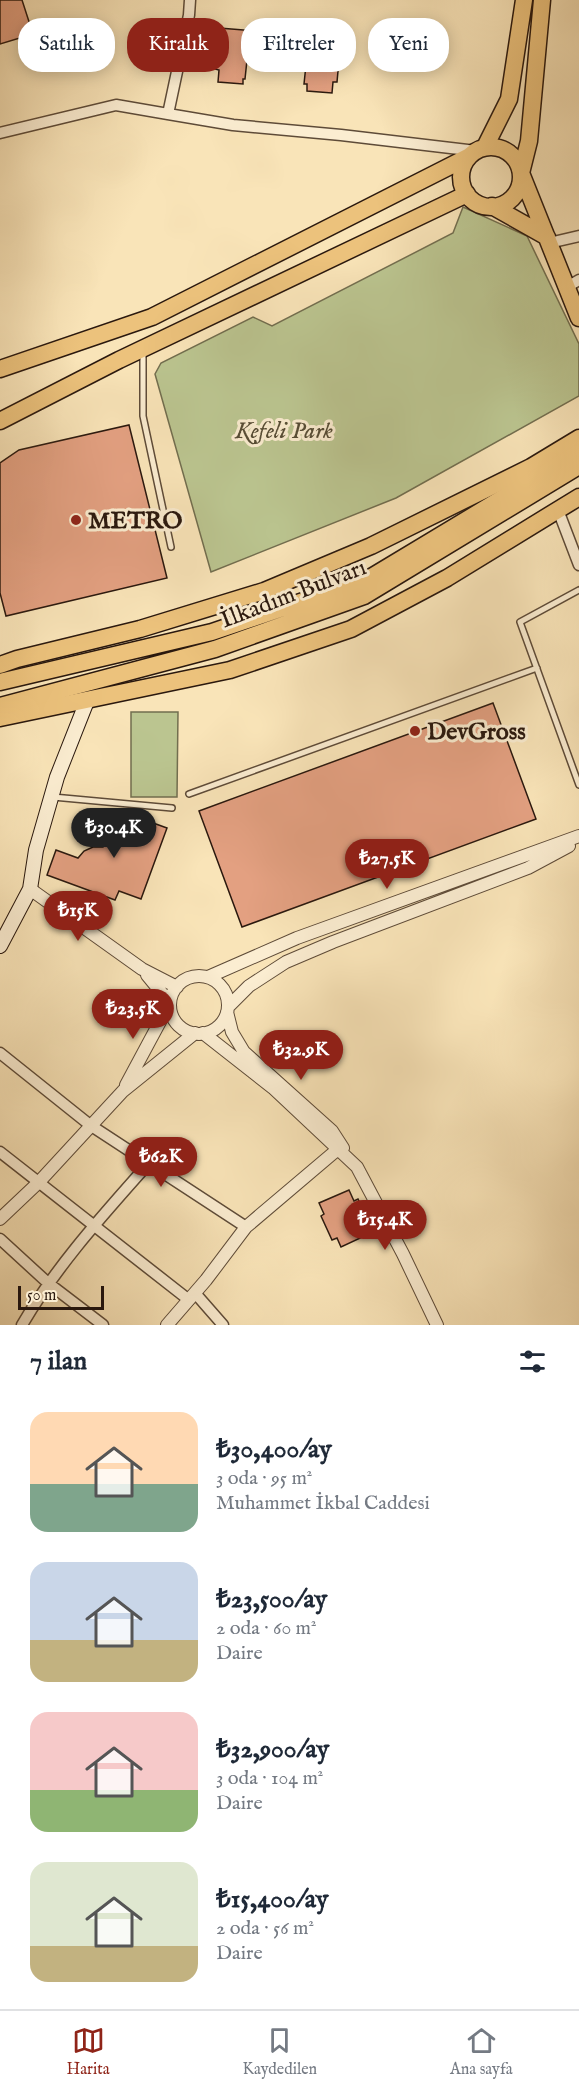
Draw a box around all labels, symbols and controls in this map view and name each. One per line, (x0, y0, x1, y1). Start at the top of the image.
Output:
chip: Satılık (18, 18, 115, 72)
chip: Kiralık (127, 18, 229, 72)
chip: Filtreler (241, 18, 356, 72)
chip: Yeni (368, 18, 449, 72)
park label: Kefeli Park (234, 416, 333, 447)
place label: METRO (88, 506, 182, 537)
marker: METRO (69, 513, 83, 527)
street label: İlkadım Bulvarı (216, 552, 371, 636)
place label: DevGross (427, 717, 526, 748)
marker: DevGross (408, 724, 422, 738)
pin: ₺30.4K (65, 808, 163, 859)
text: ₺30.4K (85, 815, 143, 840)
pin: ₺27.5K (338, 839, 436, 890)
text: ₺27.5K (359, 846, 415, 871)
pin: ₺15K (42, 891, 114, 942)
text: ₺15K (58, 898, 98, 923)
pin: ₺23.5K (84, 989, 182, 1040)
text: ₺23.5K (106, 996, 160, 1021)
pin: ₺32.9K (252, 1030, 350, 1081)
text: ₺32.9K (273, 1037, 329, 1062)
pin: ₺62K (125, 1137, 197, 1188)
text: ₺62K (139, 1144, 183, 1169)
pin: ₺15.4K (336, 1200, 434, 1251)
text: ₺15.4K (358, 1207, 412, 1232)
scale bar (18, 1283, 104, 1310)
text: 50 m (27, 1286, 56, 1306)
text: 7 ilan (30, 1345, 87, 1378)
icon: filters (516, 1345, 549, 1378)
text: ₺30,400/ay (216, 1433, 332, 1466)
icon: home (78, 1436, 150, 1508)
text: 3 oda · 95 m² (216, 1466, 312, 1491)
text: Muhammet İkbal Caddesi (216, 1491, 430, 1516)
text: ₺23,500/ay (216, 1583, 327, 1616)
icon: home (78, 1586, 150, 1658)
text: 2 oda · 60 m² (216, 1616, 317, 1641)
text: Daire (216, 1641, 263, 1666)
text: ₺32,900/ay (216, 1733, 329, 1766)
icon: home (78, 1736, 150, 1808)
text: 3 oda · 104 m² (216, 1766, 323, 1791)
text: Daire (216, 1791, 263, 1816)
text: ₺15,400/ay (216, 1883, 328, 1916)
icon: home (78, 1886, 150, 1958)
text: 2 oda · 56 m² (216, 1916, 314, 1941)
text: Daire (216, 1941, 263, 1966)
tab: Harita (66, 2024, 110, 2080)
tab: Kaydedilen (242, 2024, 317, 2080)
tab: Ana sayfa (450, 2024, 513, 2080)

